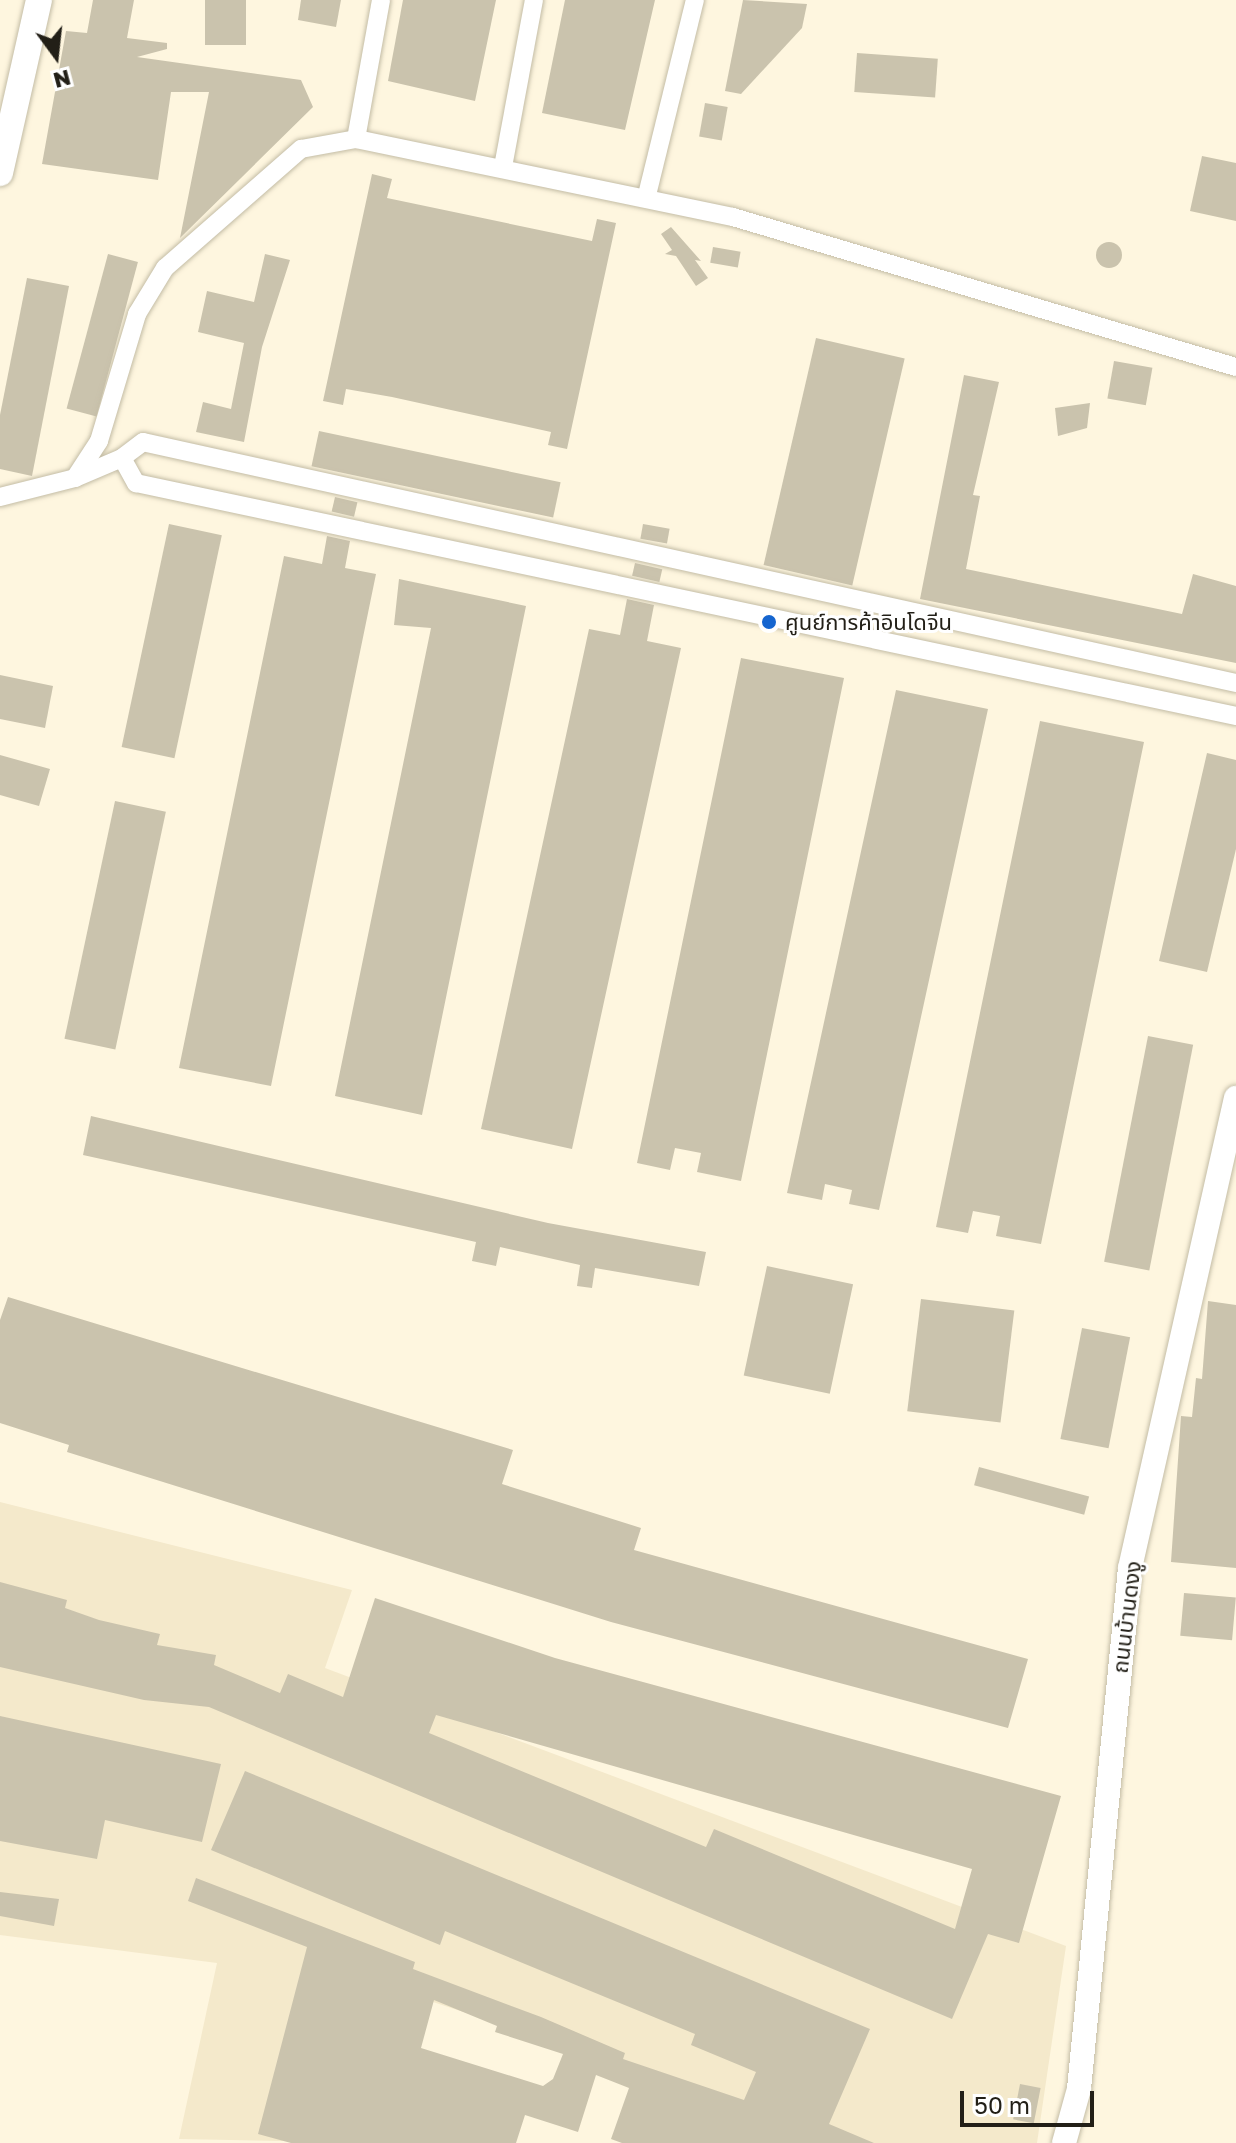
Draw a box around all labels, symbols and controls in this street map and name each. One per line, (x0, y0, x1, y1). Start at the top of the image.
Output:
north arrow (16, 16, 96, 96)
text: N (51, 64, 74, 95)
place label: ศูนย์การค้าอินโดจีน (785, 609, 952, 635)
marker: ศูนย์การค้าอินโดจีน (760, 613, 778, 631)
street label: ถนนบ้านดงงู (1106, 1559, 1146, 1675)
scale bar (964, 2075, 1098, 2125)
text: 50 m (974, 2090, 1030, 2119)

